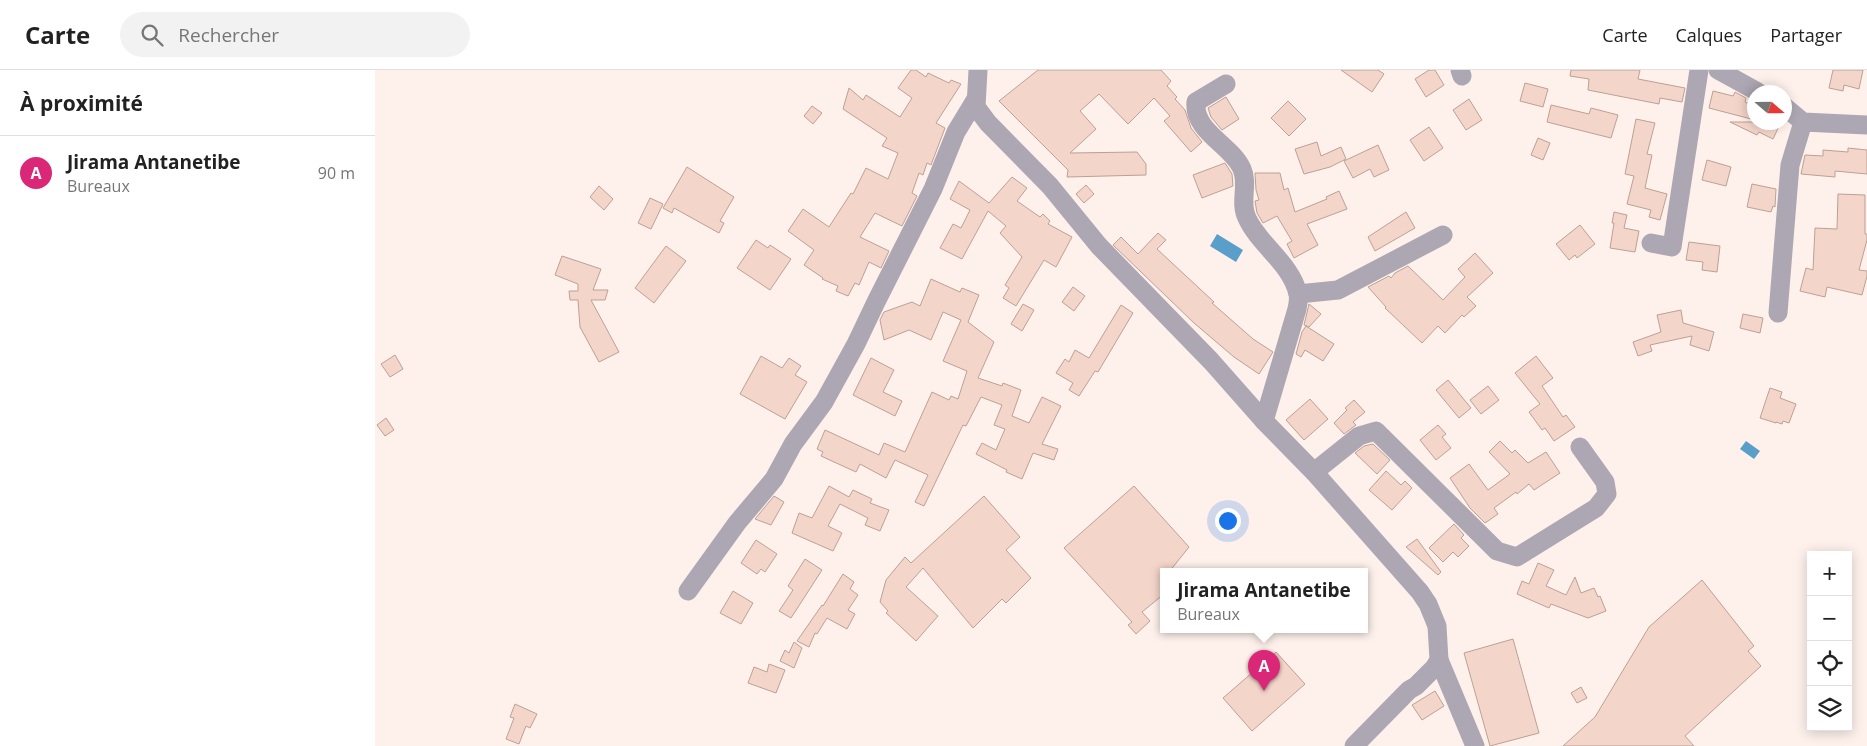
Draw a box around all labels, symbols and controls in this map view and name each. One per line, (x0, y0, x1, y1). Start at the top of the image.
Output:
search box (120, 12, 470, 57)
text: Carte (25, 18, 90, 51)
icon: search (138, 21, 166, 49)
text: Rechercher (178, 22, 279, 48)
text: Carte (1602, 23, 1648, 47)
text: Calques (1676, 23, 1742, 47)
text: Partager (1770, 23, 1842, 47)
north arrow (1747, 85, 1792, 130)
text: À proximité (20, 89, 143, 117)
text: Jirama Antanetibe (67, 149, 241, 175)
text: A (30, 162, 42, 184)
text: 90 m (318, 162, 355, 184)
text: Bureaux (67, 175, 130, 197)
your location (1215, 508, 1241, 534)
map controls (1807, 551, 1852, 731)
button: + (1807, 551, 1852, 596)
popup (1160, 568, 1368, 633)
text: Jirama Antanetibe (1177, 577, 1351, 603)
button: − (1807, 596, 1852, 641)
text: Bureaux (1177, 603, 1240, 625)
button: locate (1807, 641, 1852, 686)
pin: A (1248, 650, 1280, 691)
button: layers (1807, 686, 1852, 731)

